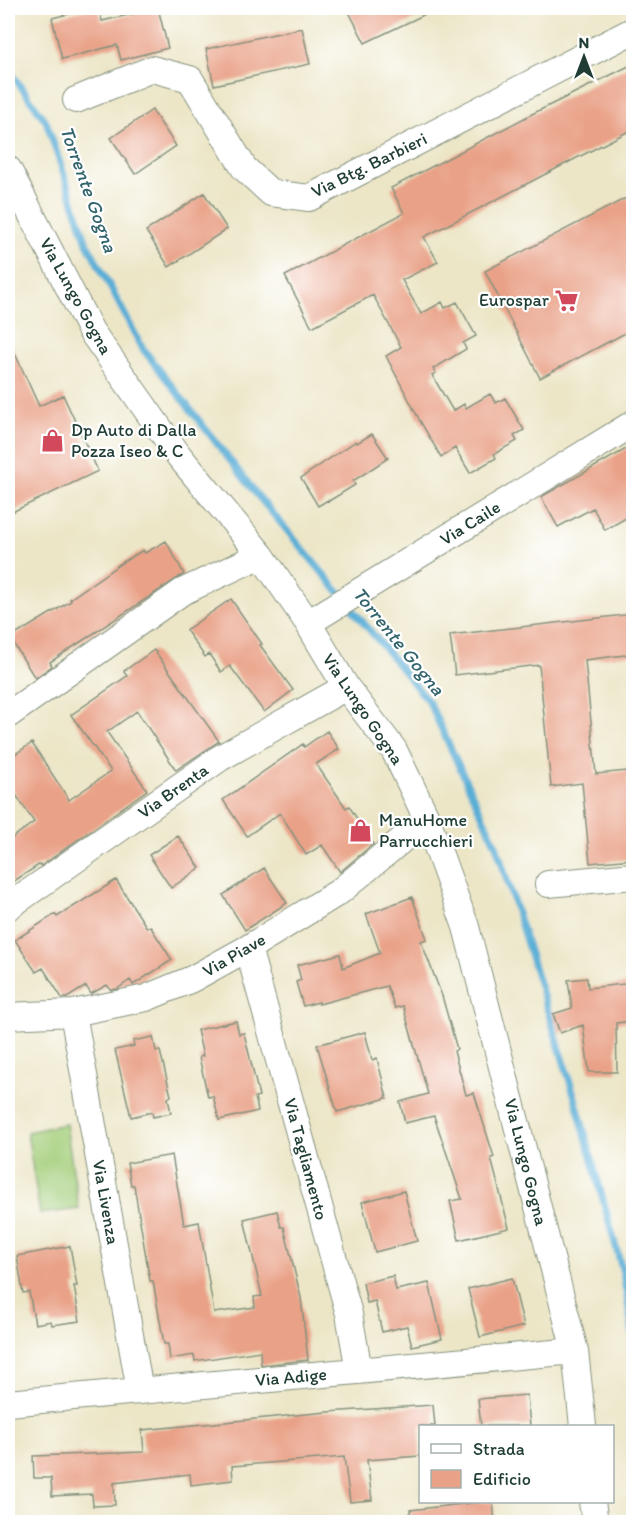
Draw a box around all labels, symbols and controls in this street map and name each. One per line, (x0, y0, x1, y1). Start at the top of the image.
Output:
north arrow (554, 27, 614, 87)
text: N (579, 33, 589, 52)
water label: Torrente Gogna (55, 122, 123, 257)
street label: Via Btg. Barbieri (307, 127, 431, 203)
street label: Via Lungo Gogna (35, 234, 117, 359)
supermarket icon: Eurospar (554, 287, 580, 313)
place label: Eurospar (479, 289, 550, 311)
place label: Dp Auto di Dalla Pozza Iseo & C (71, 419, 197, 462)
shop icon: Dp Auto di Dalla Pozza Iseo & C (40, 427, 66, 453)
street label: Via Caile (436, 496, 504, 550)
water label: Torrente Gogna (348, 582, 451, 701)
street label: Via Lungo Gogna (318, 649, 409, 770)
street label: Via Brenta (133, 758, 213, 823)
place label: ManuHome Parrucchieri (379, 809, 473, 852)
shop icon: ManuHome Parrucchieri (348, 817, 374, 843)
street label: Via Piave (199, 928, 269, 982)
street label: Via Tagliamento (279, 1096, 333, 1222)
street label: Via Lungo Gogna (500, 1096, 553, 1228)
street label: Via Livenza (88, 1158, 124, 1246)
street label: Via Adige (254, 1363, 328, 1391)
legend (419, 1425, 614, 1503)
text: Strada (473, 1438, 525, 1460)
text: Edificio (473, 1468, 531, 1490)

